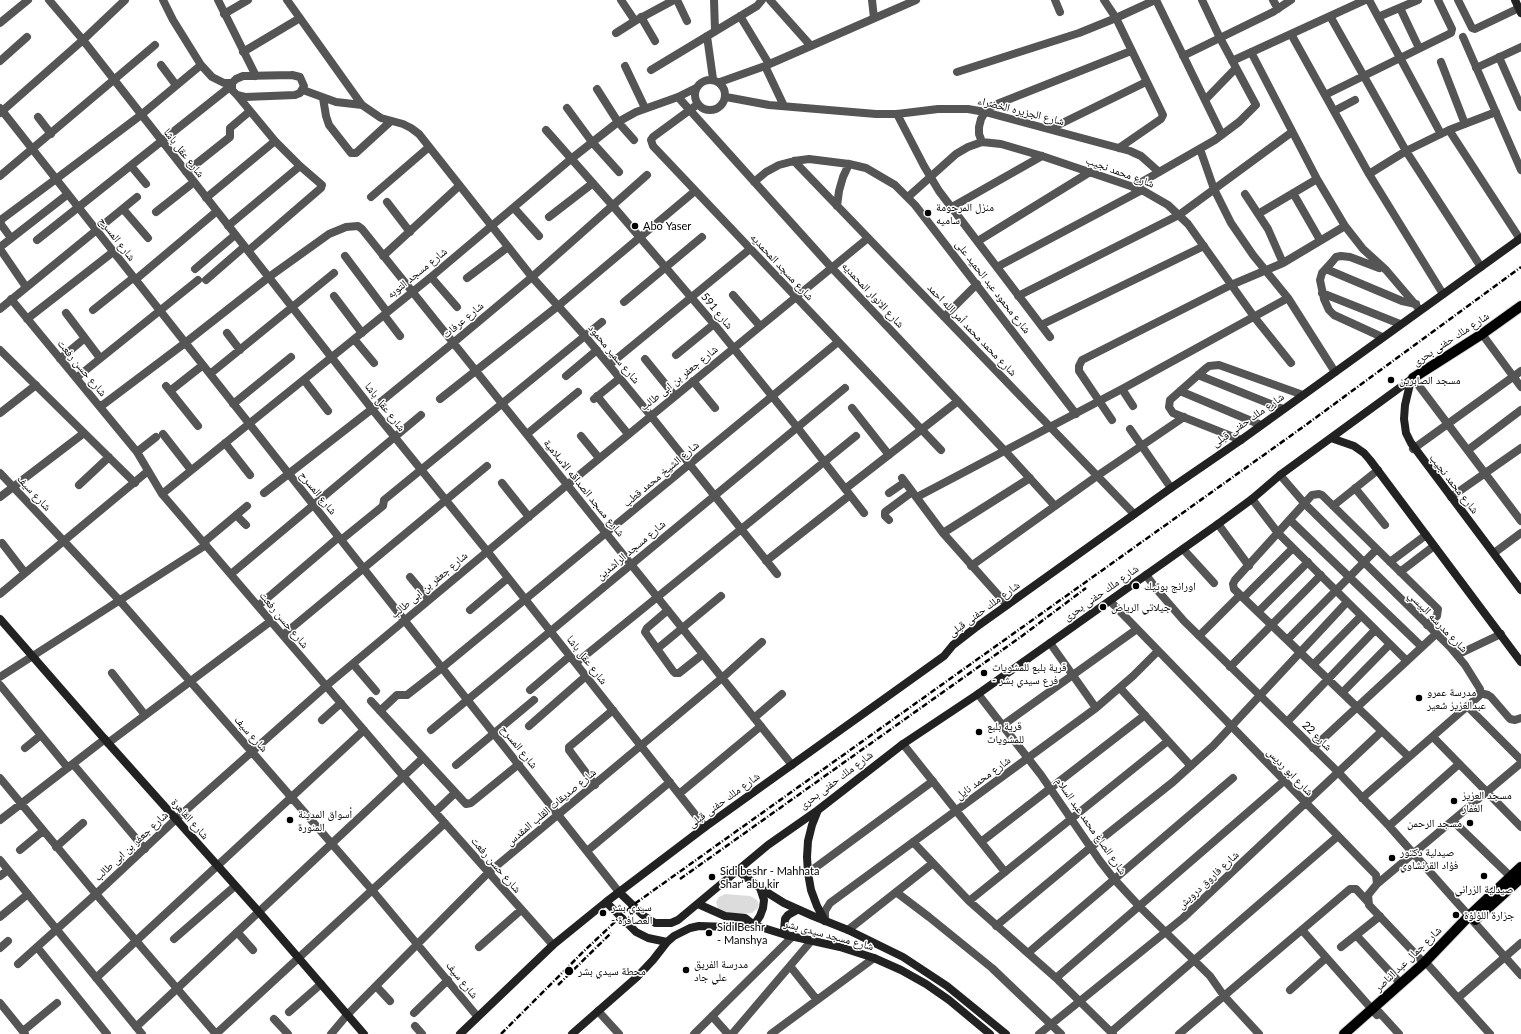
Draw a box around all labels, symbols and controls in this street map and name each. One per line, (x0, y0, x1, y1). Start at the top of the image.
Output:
street label: شارع الجزيره الخضراء (976, 94, 1066, 128)
street label: شارع عقل باشا (161, 126, 207, 180)
street label: شارع محمد نجيب (1084, 153, 1156, 191)
place label: منزل المرحومة ساميه (936, 200, 994, 226)
marker: منزل المرحومة ساميه (923, 208, 933, 218)
street label: شارع المسرح (96, 214, 138, 264)
place label: Abo Yaser (643, 219, 691, 233)
marker: Abo Yaser (630, 221, 640, 231)
street label: شارع مسجد المحمديه (748, 231, 816, 303)
street label: شارع محمود عبد الحميد على (953, 238, 1033, 336)
street label: شارع مسجد التوبه (384, 245, 450, 301)
street label: شارع الانوار المحمديه (839, 259, 907, 331)
street label: شارع محمد محمد أمر الله احمد (924, 281, 1020, 379)
street label: شارع 591 (698, 290, 736, 332)
street label: شارع عرفات (440, 299, 486, 341)
street label: شارع ملك حفنى بحرى (1410, 309, 1492, 369)
street label: شارع سمير محمود (585, 322, 643, 386)
street label: شارع حسن رفعت (55, 337, 109, 399)
street label: شارع جعفر بن ابى طالب (637, 343, 721, 413)
place label: مسجد الصابرين (1399, 373, 1461, 387)
marker: مسجد الصابرين (1386, 375, 1396, 385)
street label: شارع عقل باشا (362, 380, 408, 434)
street label: شارع ملك حفنى قبلى (1209, 390, 1287, 450)
street label: شارع مسجد الصداقه الاسلامية (541, 437, 627, 539)
street label: شارع الشيخ محمد قطب (620, 438, 702, 510)
street label: شارع محمد نجيب (1427, 452, 1481, 516)
street label: شارع المسرح (297, 469, 339, 517)
street label: شارع سيف (14, 472, 54, 514)
street label: شارع مسجد الراشدين (594, 517, 668, 583)
street label: شارع جعفر بن ابى طالب (388, 549, 470, 621)
street label: شارع ملك حفنى بحرى (1061, 562, 1141, 624)
street label: شارع ملك حفنى قبلى (946, 579, 1022, 639)
place label: اورانج بوتيك (1144, 579, 1196, 593)
marker: اورانج بوتيك (1131, 581, 1141, 591)
street label: شارع حسن رفعت (257, 589, 311, 651)
street label: شارع مدرسه البيسي (1405, 589, 1471, 655)
place label: جيلاتي الرياض (1111, 600, 1171, 614)
marker: جيلاتي الرياض (1098, 602, 1108, 612)
street label: شارع عقل باشا (564, 633, 610, 687)
place label: قرية بلبع للمشويات - فرع سيدي بشر (992, 660, 1067, 686)
marker: قرية بلبع للمشويات - فرع سيدي بشر (979, 668, 989, 678)
place label: مدرسة عمرو عبدالعزيز شعير (1427, 685, 1486, 711)
marker: مدرسة عمرو عبدالعزيز شعير (1414, 693, 1424, 703)
street label: شارع سيف (231, 713, 271, 755)
place label: قرية بلبع للمشويات (987, 719, 1024, 745)
street label: شارع 22 (1299, 719, 1335, 753)
street label: شارع المسرح (498, 723, 540, 771)
marker: قرية بلبع للمشويات (974, 727, 984, 737)
street label: شارع ابو رديس (1264, 745, 1316, 799)
street label: شارع ملك حفنى بحرى (797, 748, 875, 812)
street label: شارع محمد نايل (953, 754, 1013, 802)
street label: شارع صديقات القلب المقدس (503, 765, 599, 849)
street label: شارع ملك حفنى قبلى (686, 770, 762, 830)
street label: شارع الصاغ محمد عبد السلام (1052, 775, 1130, 877)
place label: مسجد العزيز الغفار (1462, 788, 1512, 814)
street label: شارع القاهرة (168, 796, 212, 842)
marker: مسجد العزيز الغفار (1449, 796, 1459, 806)
place label: أسواق المدينة المنورة (298, 807, 352, 833)
street label: شارع جعفر بن ابى طالب (91, 808, 171, 884)
marker: أسواق المدينة المنورة (285, 815, 295, 825)
place label: مسجد الرحمن (1407, 816, 1462, 830)
marker: مسجد الرحمن (1465, 818, 1475, 828)
street label: شارع حسن رفعت (468, 834, 524, 896)
place label: صيدلية دكتور فؤاد القرنشاوي (1400, 845, 1458, 871)
street label: شارع فاروق درويش (1174, 848, 1242, 912)
marker: صيدلية دكتور فؤاد القرنشاوي (1387, 853, 1397, 863)
place label: Sidi beshr - Mahhata Shar' abu kir (720, 864, 819, 890)
marker: صيدلية الزراني (1479, 871, 1489, 881)
marker: Sidi beshr - Mahhata Shar' abu kir (707, 872, 717, 882)
place label: صيدلية الزراني (1455, 882, 1513, 896)
place label: سيدي بشر - العصافرة (611, 900, 652, 926)
marker: سيدي بشر - العصافرة (598, 908, 608, 918)
place label: جزارة اللؤلؤة (1464, 908, 1514, 922)
marker: جزارة اللؤلؤة (1451, 910, 1461, 920)
street label: شارع مسجد سيدى بشر (783, 917, 875, 953)
place label: Sidi Beshr - Manshya (717, 920, 767, 946)
street label: شارع جمال عبد الناصر (1372, 924, 1444, 994)
marker: Sidi Beshr - Manshya (704, 928, 714, 938)
place label: مدرسة الفريق علي جاد (694, 957, 748, 983)
street label: شارع سيف (443, 959, 481, 1001)
place label: محطة سيدي بشر (578, 964, 646, 978)
marker: محطة سيدي بشر (563, 965, 575, 977)
marker: مدرسة الفريق علي جاد (681, 965, 691, 975)

